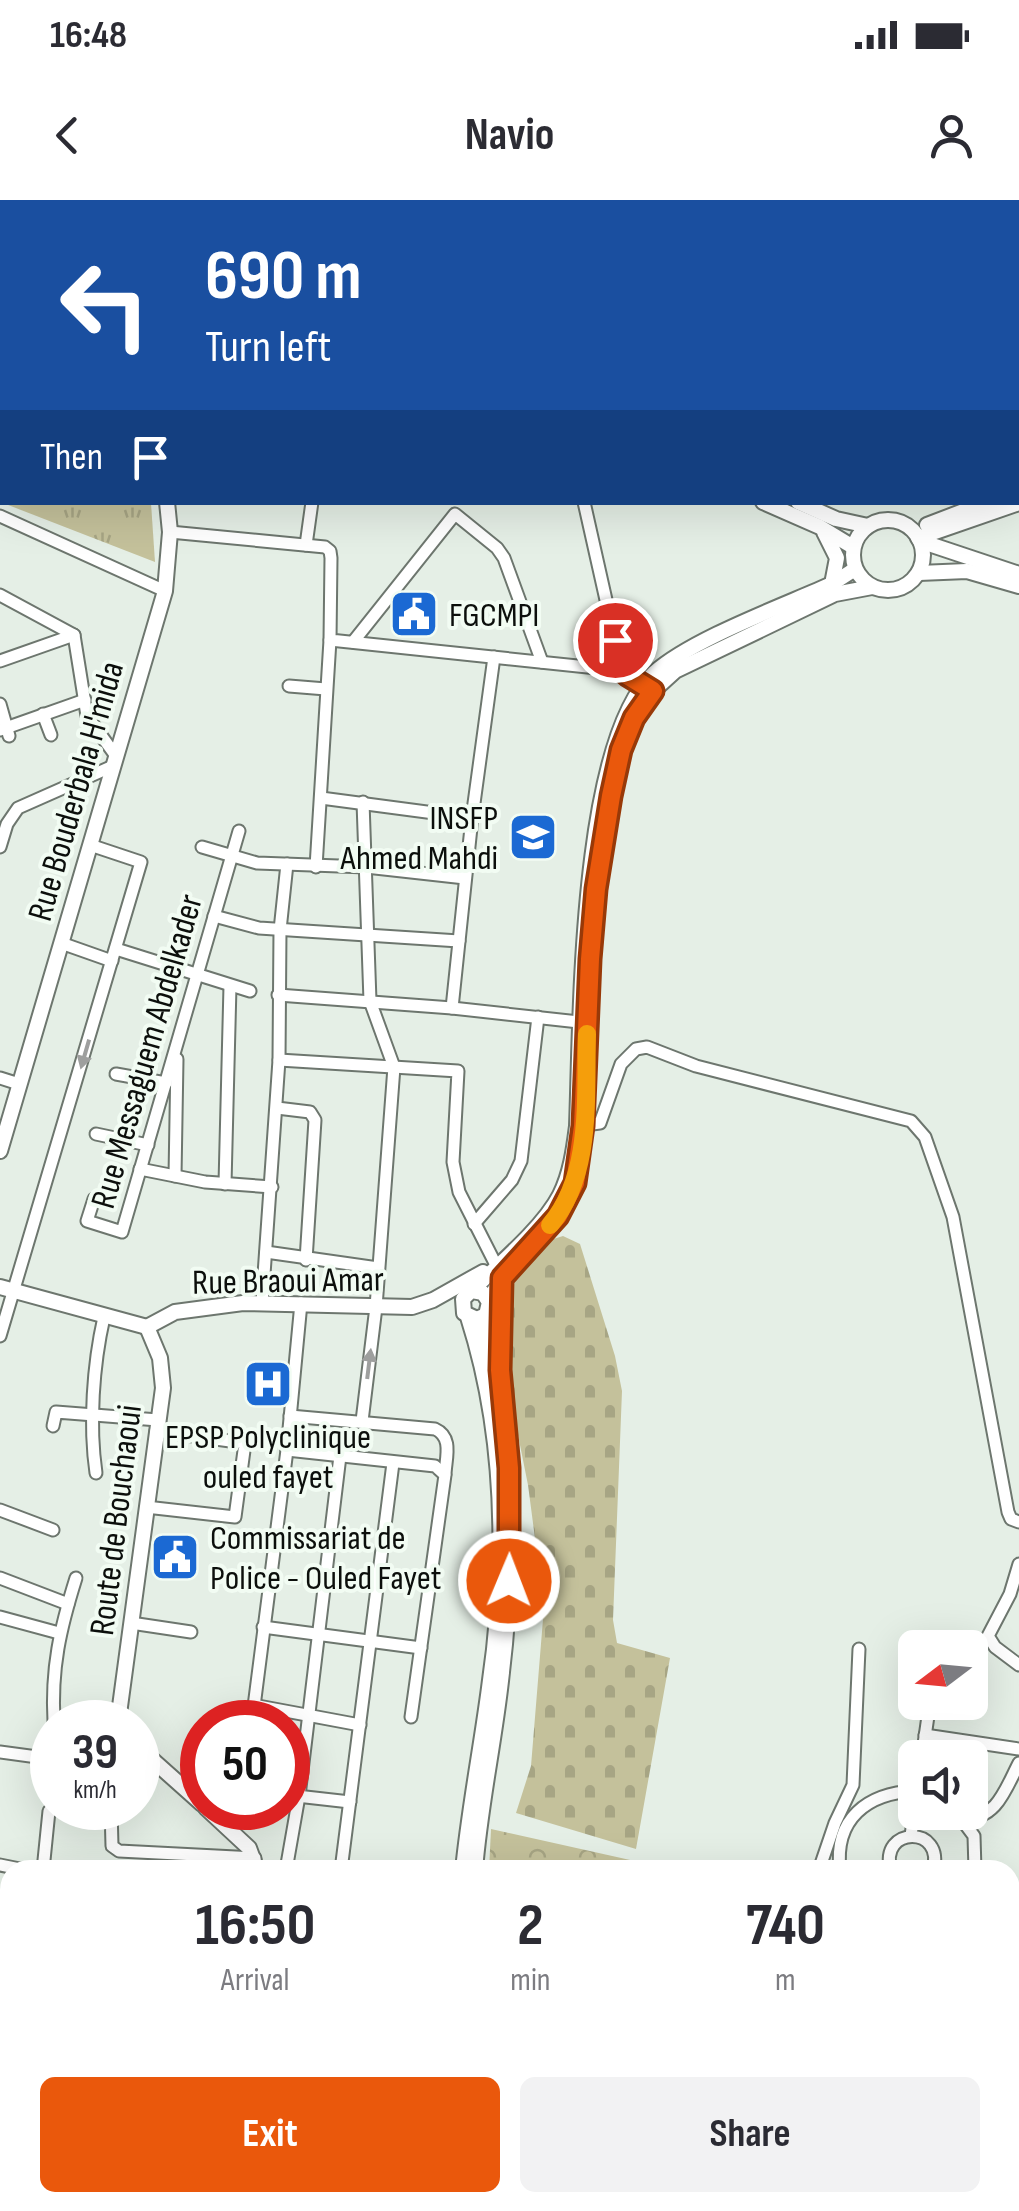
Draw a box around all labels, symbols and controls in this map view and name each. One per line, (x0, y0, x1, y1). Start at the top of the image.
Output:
text: 16:48 (50, 13, 127, 58)
icon: back (40, 108, 95, 163)
text: Navio (465, 108, 554, 163)
icon: person (924, 108, 979, 163)
text: 690 m (205, 235, 362, 319)
icon: left (40, 240, 170, 370)
text: Turn left (205, 320, 331, 375)
icon: arrive (123, 430, 178, 485)
text: Then (40, 435, 103, 480)
public building icon: FGCMPI (388, 588, 440, 640)
place label: FGCMPI (449, 594, 539, 637)
pin (573, 598, 658, 683)
icon: arrive (588, 613, 643, 668)
street label: Rue Bouderbala H'mida (19, 657, 134, 926)
place label: INSFP Ahmed Mahdi (340, 797, 498, 880)
school or university icon: INSFP Ahmed Mahdi (507, 811, 559, 863)
street label: Rue Messaguem Abdelkader (82, 889, 213, 1213)
one-way arrow (77, 1039, 92, 1070)
street label: Rue Braoui Amar (192, 1258, 384, 1305)
one-way arrow (361, 1348, 377, 1379)
hospital icon: EPSP Polyclinique ouled fayet (242, 1358, 294, 1410)
street label: Route de Bouchaoui (81, 1402, 152, 1638)
place label: EPSP Polyclinique ouled fayet (165, 1416, 371, 1499)
place label: Commissariat de Police - Ouled Fayet (210, 1517, 441, 1600)
position arrow (457, 1529, 561, 1633)
public building icon: Commissariat de Police - Ouled Fayet (149, 1531, 201, 1583)
north arrow (898, 1630, 988, 1720)
map controls (898, 1630, 988, 1830)
speed limit sign: 50 (180, 1700, 310, 1830)
text: 39 (72, 1723, 118, 1783)
button: sound (898, 1740, 988, 1830)
text: km/h (73, 1775, 117, 1806)
text: 16:50 (195, 1890, 315, 1962)
text: 2 (517, 1890, 544, 1962)
text: 740 (746, 1890, 825, 1962)
text: Arrival (221, 1961, 290, 2000)
text: min (510, 1961, 551, 2000)
text: m (775, 1961, 796, 2000)
button: Exit (40, 2077, 500, 2192)
button: Share (520, 2077, 980, 2192)

